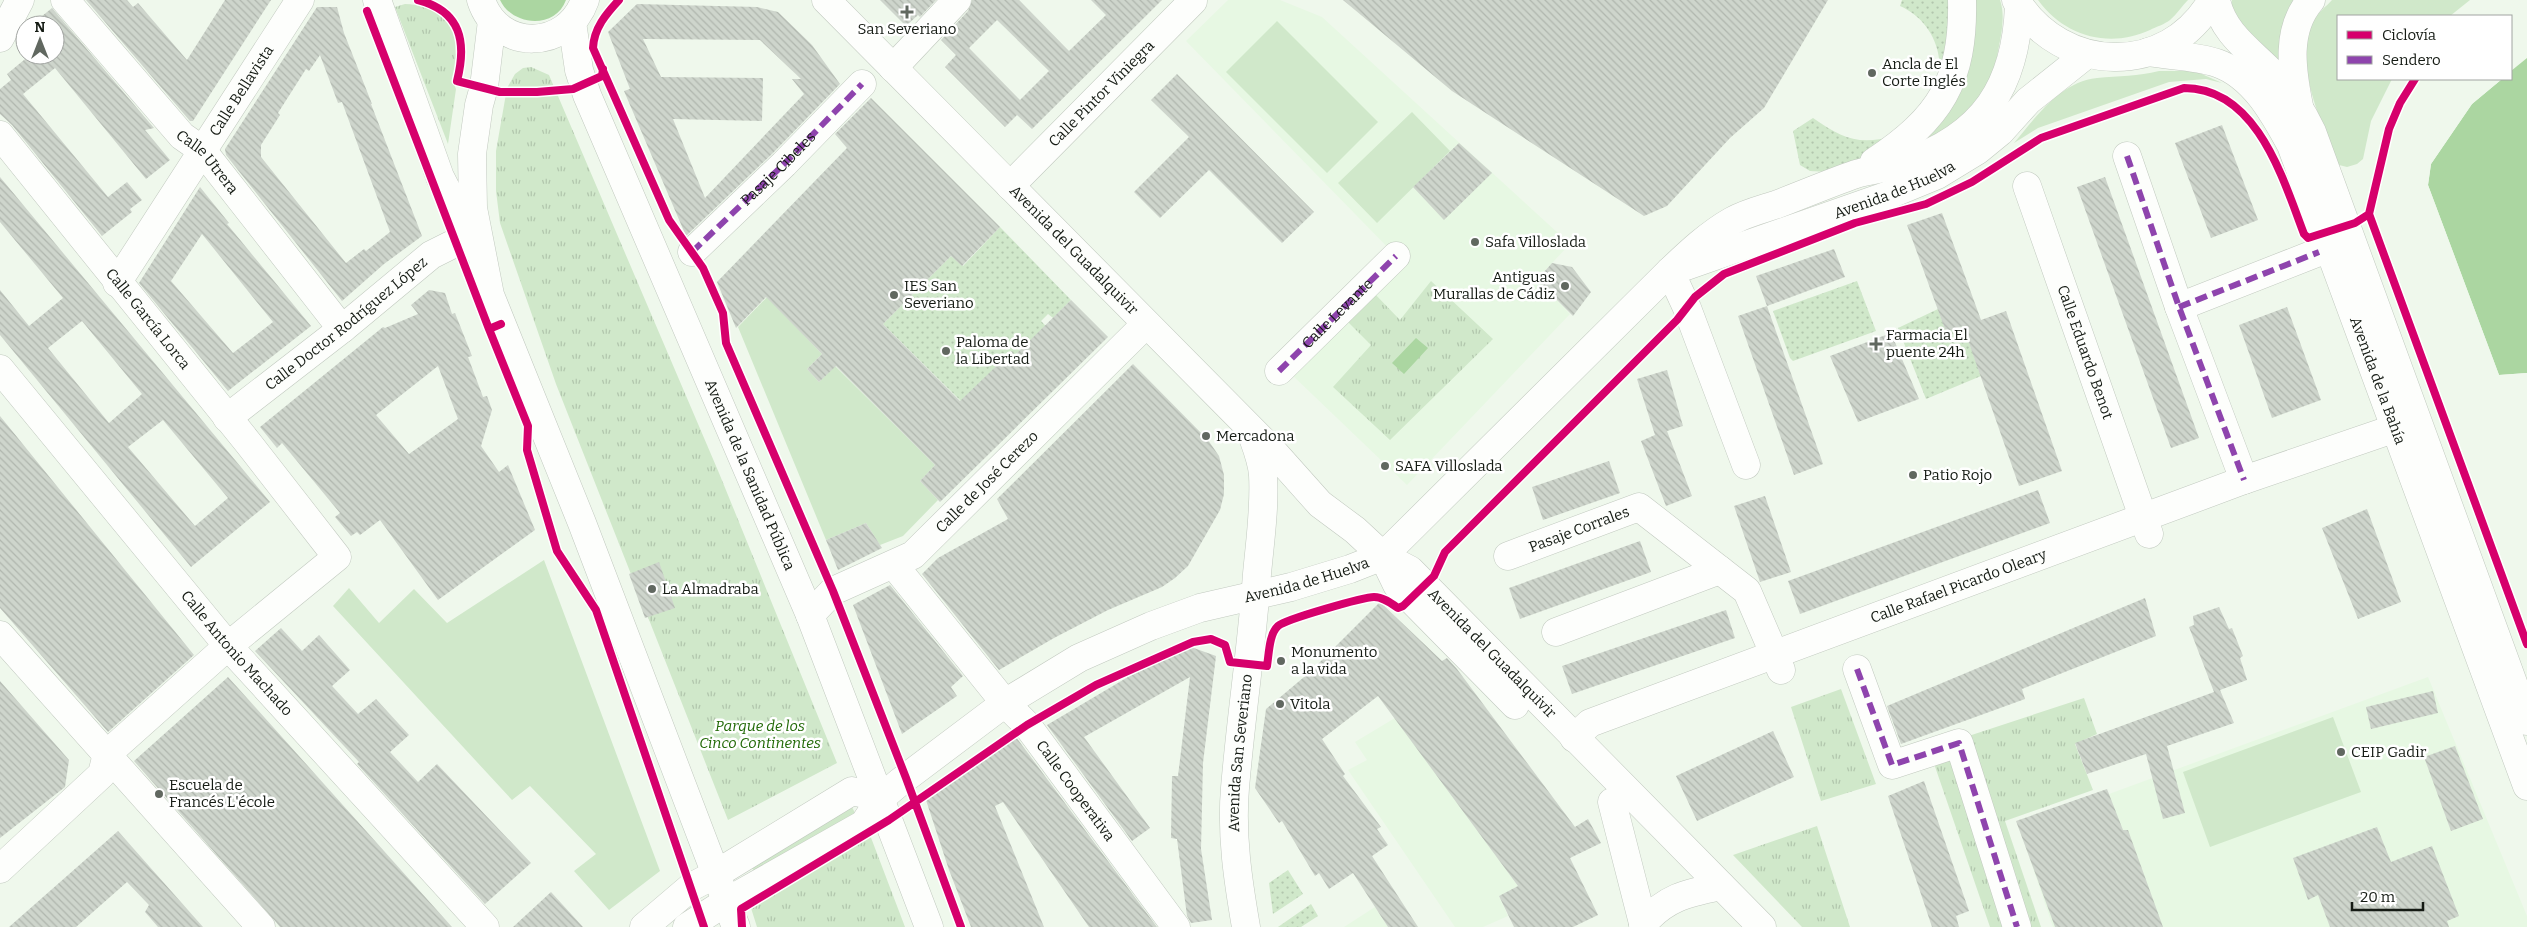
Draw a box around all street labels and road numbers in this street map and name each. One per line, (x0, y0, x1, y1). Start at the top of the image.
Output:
street label: Calle Pintor Viniegra (1045, 36, 1158, 151)
street label: Calle Bellavista (205, 42, 277, 139)
street label: Calle Utrera (172, 126, 242, 198)
street label: Pasaje Cibeles (737, 128, 819, 209)
street label: Avenida de Huelva (1832, 157, 1958, 222)
street label: Avenida del Guadalquivir (1006, 182, 1142, 319)
street label: Calle Doctor Rodríguez López (261, 253, 431, 394)
street label: Calle García Lorca (102, 265, 194, 373)
street label: Calle Levante (1298, 275, 1377, 352)
street label: Calle Eduardo Benot (2053, 283, 2117, 422)
street label: Avenida de la Bahía (2346, 314, 2409, 447)
street label: Avenida de la Sanidad Pública (701, 377, 799, 573)
street label: Calle de José Cerezo (932, 427, 1042, 536)
street label: Pasaje Corrales (1526, 502, 1632, 556)
street label: Calle Rafael Picardo Oleary (1868, 545, 2049, 627)
street label: Avenida de Huelva (1242, 553, 1372, 607)
street label: Avenida del Guadalquivir (1424, 585, 1560, 722)
street label: Calle Antonio Machado (177, 587, 296, 720)
street label: Avenida San Severiano (1225, 673, 1256, 832)
street label: Calle Cooperativa (1032, 737, 1119, 845)

